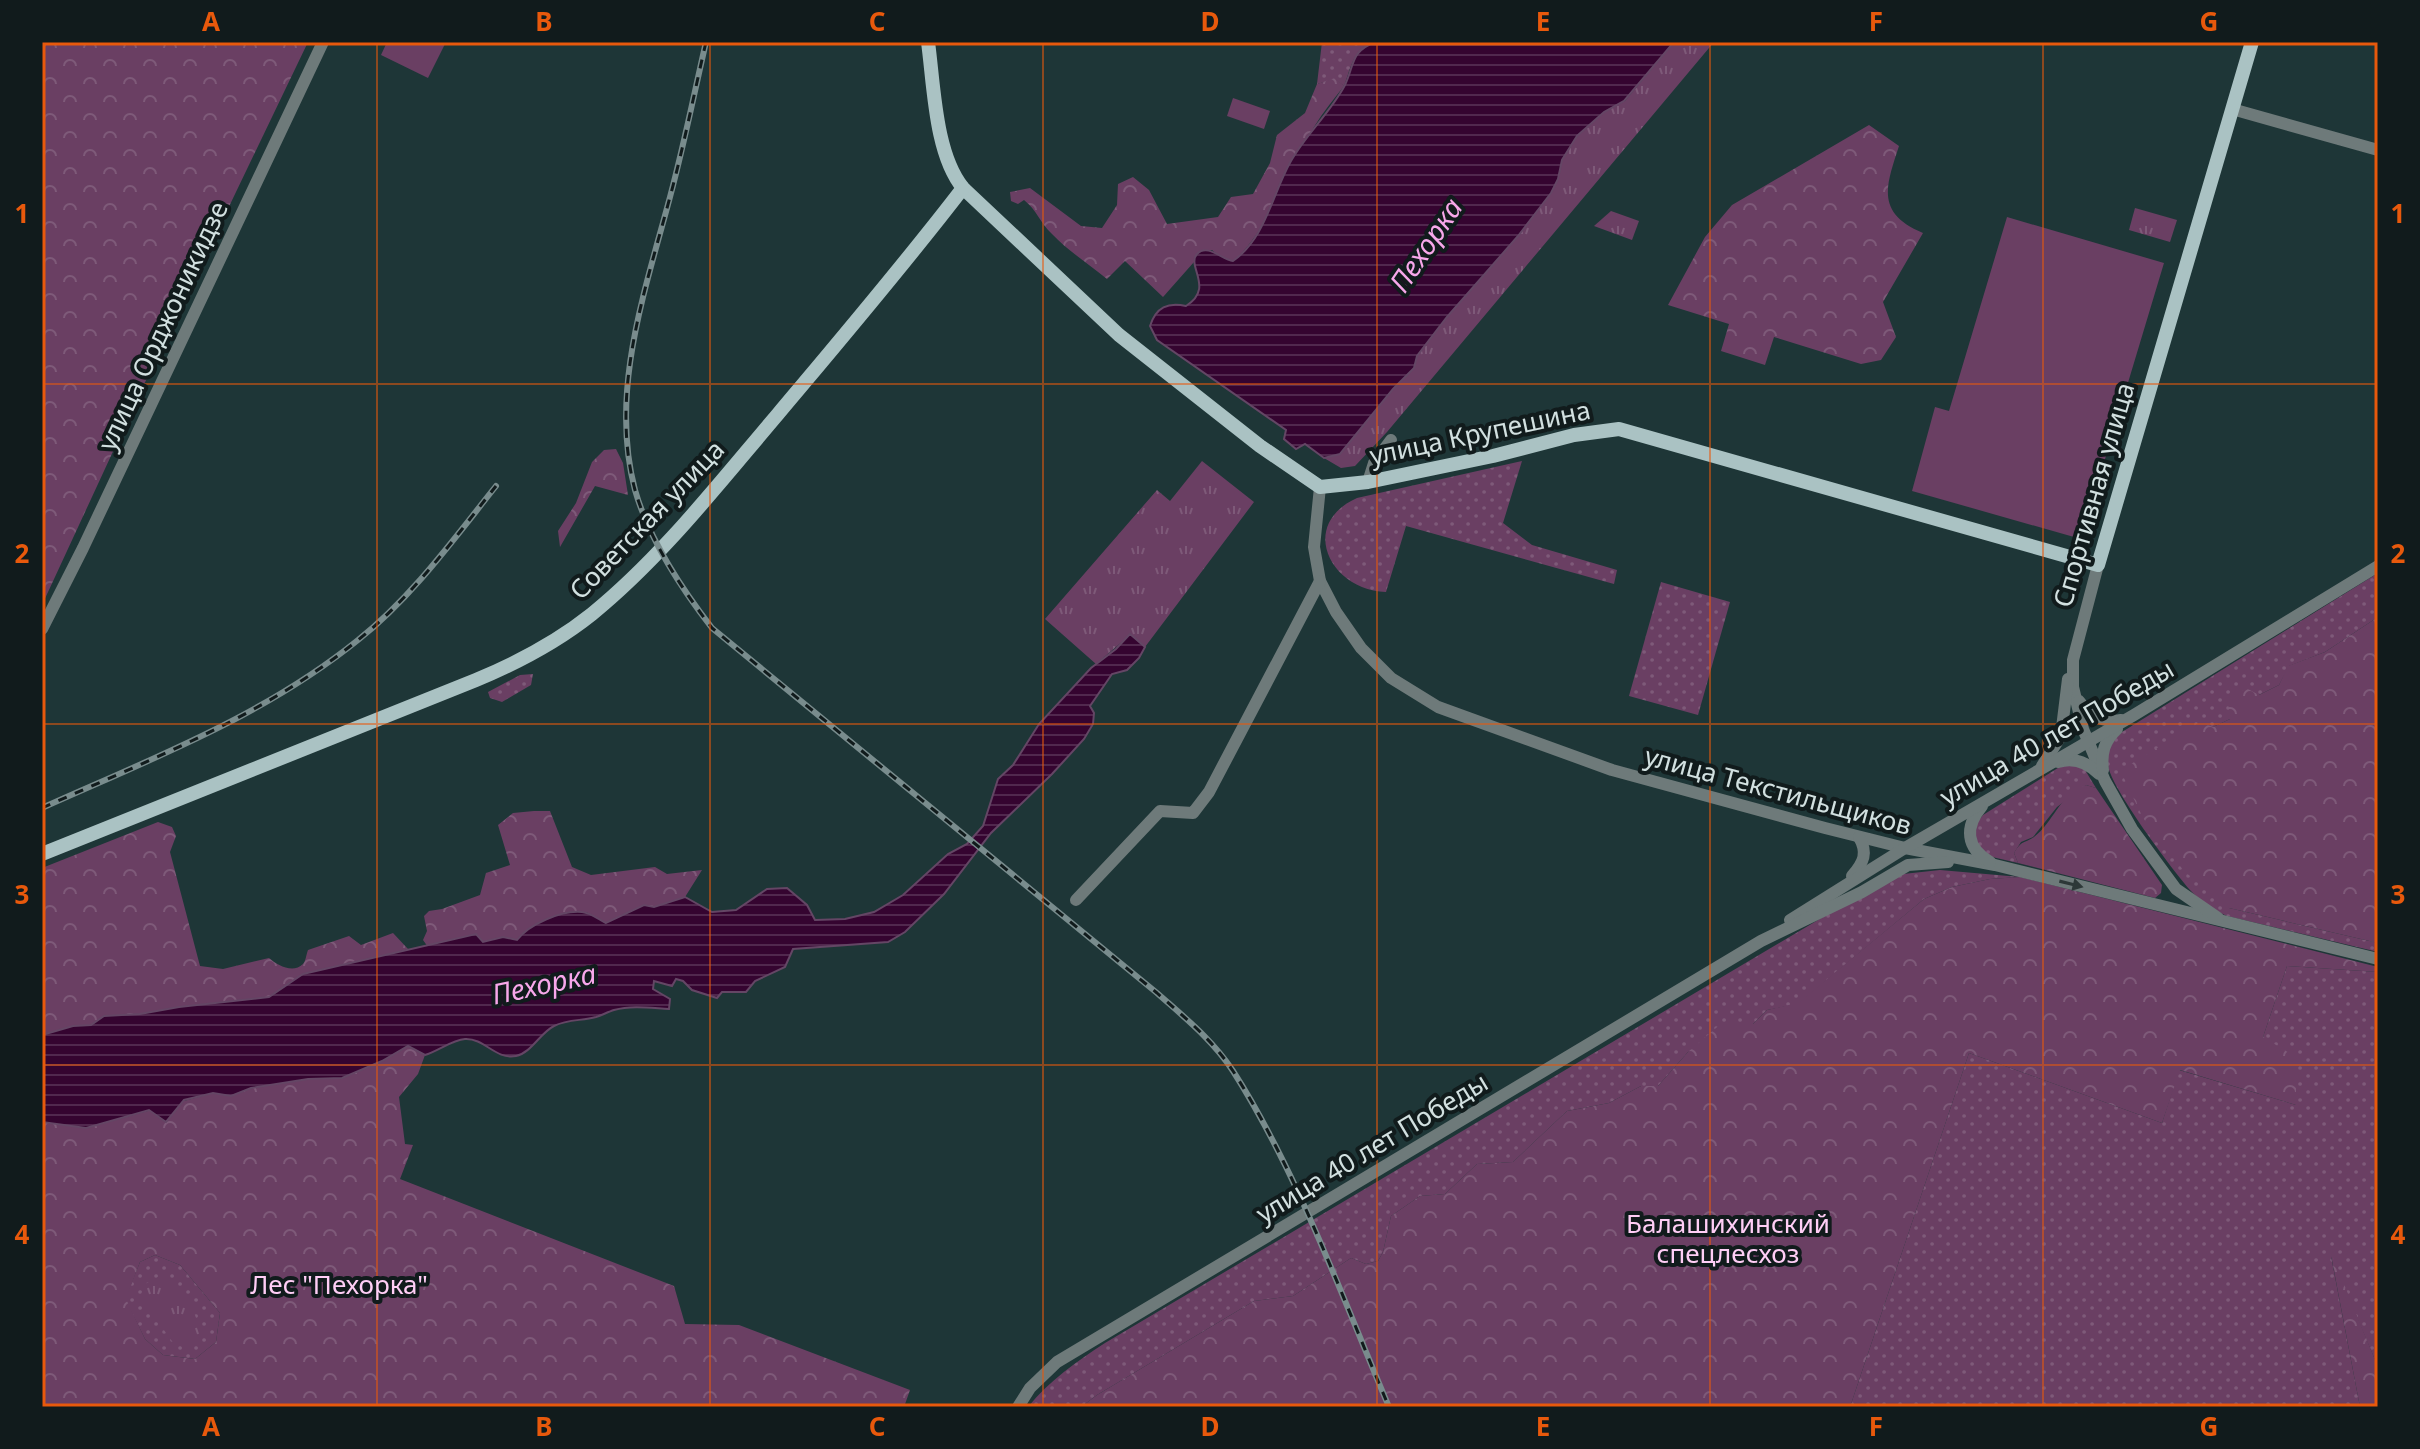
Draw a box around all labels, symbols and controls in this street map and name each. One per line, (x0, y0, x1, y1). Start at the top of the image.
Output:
text: A (202, 3, 220, 39)
text: B (535, 3, 553, 39)
text: C (869, 3, 885, 39)
text: D (1200, 3, 1220, 39)
text: E (1536, 3, 1550, 39)
text: F (1869, 3, 1883, 39)
text: G (2200, 3, 2218, 39)
water label: Пехорка (1380, 190, 1471, 299)
text: 1 (15, 195, 29, 231)
street label: улица Орджоникидзе (88, 195, 236, 456)
text: 1 (2391, 195, 2405, 231)
street label: Спортивная улица (2044, 378, 2142, 611)
street label: улица Крупешина (1366, 391, 1594, 473)
street label: Советская улица (561, 432, 732, 607)
text: 2 (15, 535, 30, 571)
text: 2 (2391, 535, 2406, 571)
street label: улица 40 лет Победы (1933, 650, 2180, 814)
street label: улица Текстильщиков (1641, 737, 1916, 843)
text: 3 (15, 876, 29, 912)
text: 3 (2391, 876, 2405, 912)
one-way arrow (2058, 879, 2083, 891)
water label: Пехорка (488, 953, 600, 1013)
street label: улица 40 лет Победы (1249, 1064, 1494, 1231)
park label: Балашихинский спецлесхоз (1626, 1205, 1830, 1271)
text: 4 (15, 1216, 30, 1252)
text: 4 (2391, 1216, 2406, 1252)
park label: Лес "Пехорка" (250, 1266, 428, 1302)
text: A (202, 1408, 220, 1444)
text: B (535, 1408, 553, 1444)
text: C (869, 1408, 885, 1444)
text: D (1200, 1408, 1220, 1444)
text: E (1536, 1408, 1550, 1444)
text: F (1869, 1408, 1883, 1444)
text: G (2200, 1408, 2218, 1444)

